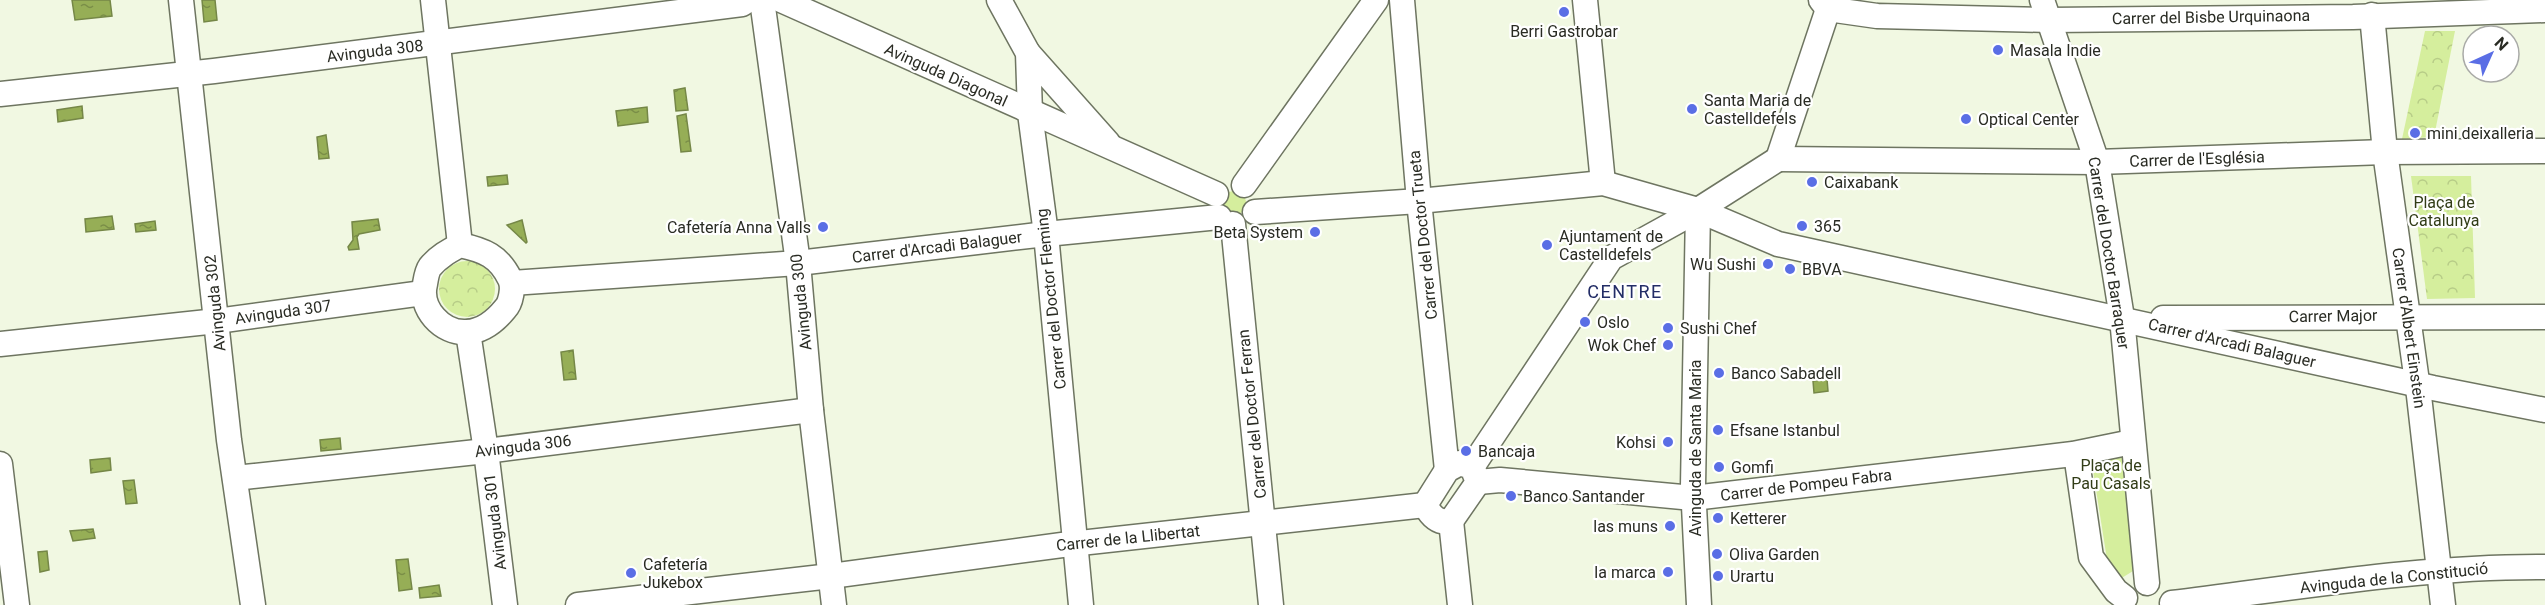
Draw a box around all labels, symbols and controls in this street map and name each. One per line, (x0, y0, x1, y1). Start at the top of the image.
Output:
marker: Berri Gastrobar (1557, 5, 1571, 19)
street label: Carrer del Bisbe Urquinaona (2112, 6, 2310, 28)
place label: Berri Gastrobar (1510, 22, 1618, 41)
north arrow (2461, 24, 2521, 84)
text: N (2491, 33, 2512, 54)
street label: Avinguda 308 (326, 36, 424, 66)
street label: Avinguda Diagonal (882, 39, 1010, 111)
place label: Masala Indie (2010, 41, 2101, 60)
marker: Masala Indie (1991, 43, 2005, 57)
place label: Santa Maria de Castelldefels (1704, 91, 1811, 128)
marker: Santa Maria de Castelldefels (1685, 102, 1699, 116)
place label: Optical Center (1978, 110, 2080, 129)
marker: Optical Center (1959, 112, 1973, 126)
place label: mini deixalleria (2427, 124, 2534, 143)
marker: mini deixalleria (2408, 126, 2422, 140)
street label: Carrer de l'Església (2129, 147, 2265, 171)
street label: Carrer del Doctor Trueta (1405, 149, 1441, 321)
street label: Carrer del Doctor Barraquer (2084, 156, 2134, 351)
place label: Caixabank (1824, 173, 1899, 192)
marker: Caixabank (1805, 175, 1819, 189)
park label: Plaça de Catalunya (2409, 193, 2479, 230)
street label: Carrer del Doctor Fleming (1032, 208, 1070, 390)
place label: 365 (1814, 217, 1841, 236)
place label: Cafetería Anna Valls (667, 218, 811, 237)
marker: 365 (1795, 219, 1809, 233)
marker: Cafetería Anna Valls (816, 220, 830, 234)
place label: Beta System (1214, 223, 1303, 242)
marker: Beta System (1308, 225, 1322, 239)
street label: Carrer d'Arcadi Balaguer (851, 227, 1024, 267)
place label: Ajuntament de Castelldefels (1559, 227, 1663, 264)
marker: Ajuntament de Castelldefels (1540, 238, 1554, 252)
street label: Carrer d'Albert Einstein (2388, 247, 2430, 409)
street label: Avinguda 300 (786, 253, 816, 351)
street label: Avinguda 302 (200, 254, 230, 352)
place label: Wu Sushi (1690, 255, 1756, 274)
marker: Wu Sushi (1761, 257, 1775, 271)
place label: BBVA (1802, 260, 1842, 279)
marker: BBVA (1783, 262, 1797, 276)
district label: CENTRE (1587, 281, 1663, 302)
street label: Avinguda 307 (234, 296, 332, 328)
street label: Carrer Major (2288, 306, 2378, 326)
place label: Oslo (1597, 313, 1629, 332)
street label: Carrer d'Arcadi Balaguer (2146, 314, 2318, 372)
marker: Oslo (1578, 315, 1592, 329)
place label: Sushi Chef (1680, 319, 1757, 338)
marker: Sushi Chef (1661, 321, 1675, 335)
street label: Carrer del Doctor Ferran (1234, 329, 1270, 499)
place label: Wok Chef (1588, 336, 1656, 355)
marker: Wok Chef (1661, 338, 1675, 352)
street label: Avinguda de Santa Maria (1686, 359, 1705, 537)
place label: Banco Sabadell (1731, 364, 1841, 383)
marker: Banco Sabadell (1712, 366, 1726, 380)
place label: Efsane Istanbul (1730, 421, 1840, 440)
marker: Efsane Istanbul (1711, 423, 1725, 437)
street label: Avinguda 306 (474, 431, 572, 461)
place label: Kohsi (1616, 433, 1656, 452)
marker: Kohsi (1661, 435, 1675, 449)
place label: Bancaja (1478, 442, 1535, 461)
marker: Bancaja (1459, 444, 1473, 458)
park label: Plaça de Pau Casals (2071, 456, 2151, 493)
place label: Gomfi (1731, 458, 1774, 477)
marker: Gomfi (1712, 460, 1726, 474)
street label: Carrer de Pompeu Fabra (1719, 465, 1893, 505)
street label: Avinguda 301 (480, 473, 510, 571)
place label: Banco Santander (1523, 487, 1645, 506)
marker: Banco Santander (1504, 489, 1518, 503)
place label: Ketterer (1730, 509, 1787, 528)
marker: Ketterer (1711, 511, 1725, 525)
place label: las muns (1593, 517, 1658, 536)
marker: las muns (1663, 519, 1677, 533)
street label: Carrer de la Llibertat (1055, 521, 1201, 555)
place label: Oliva Garden (1729, 545, 1819, 564)
marker: Oliva Garden (1710, 547, 1724, 561)
place label: Cafetería Jukebox (643, 555, 708, 592)
street label: Avinguda de la Constitució (2299, 559, 2489, 597)
place label: la marca (1594, 563, 1656, 582)
marker: la marca (1661, 565, 1675, 579)
marker: Cafetería Jukebox (624, 566, 638, 580)
place label: Urartu (1730, 567, 1774, 586)
marker: Urartu (1711, 569, 1725, 583)

